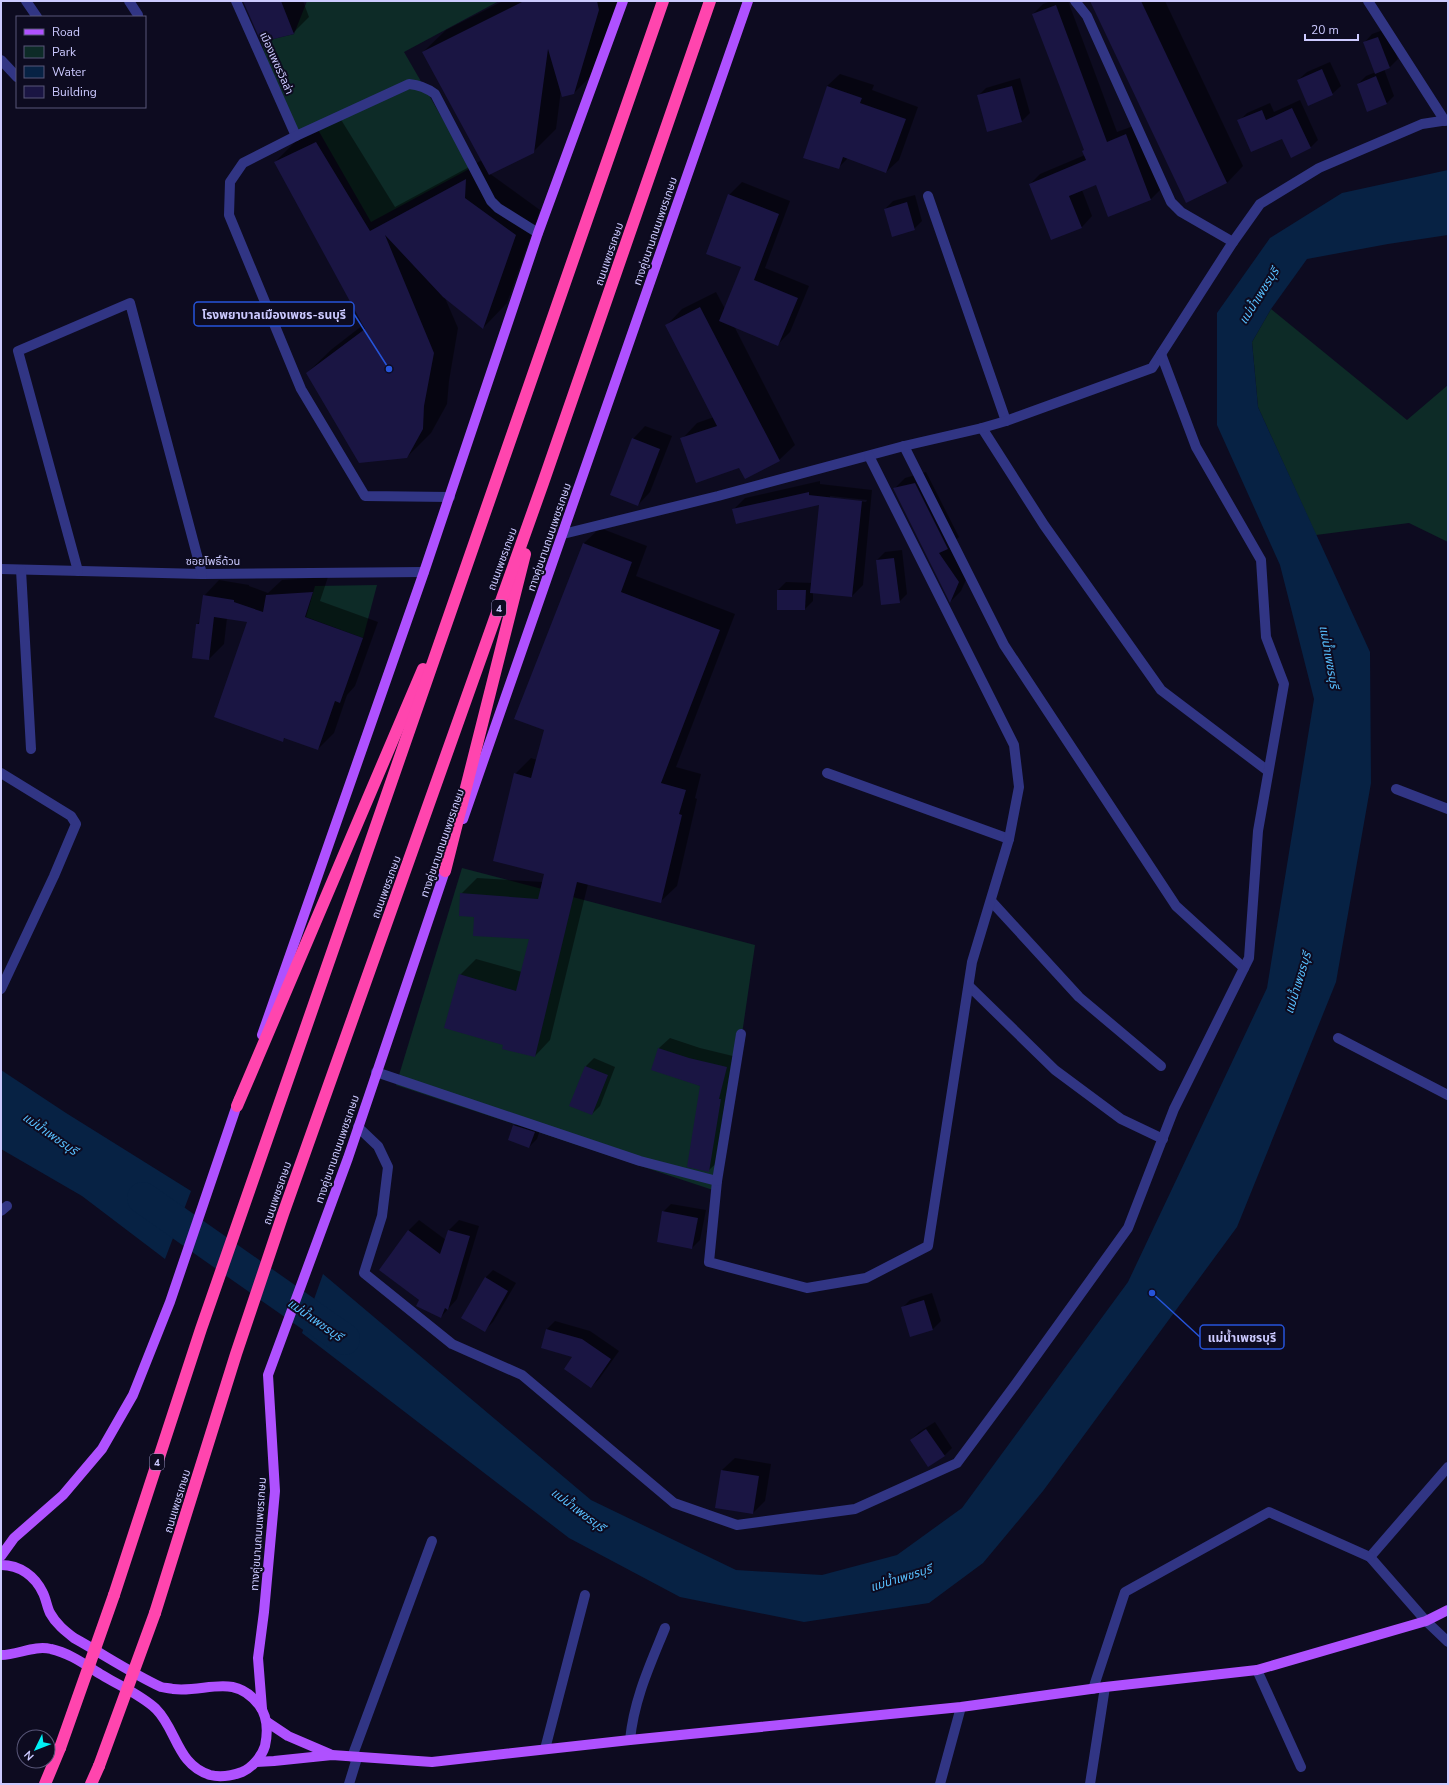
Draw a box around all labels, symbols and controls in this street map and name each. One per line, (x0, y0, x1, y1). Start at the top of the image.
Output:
legend (16, 16, 146, 108)
scale bar (1305, 16, 1358, 42)
text: 20 m (1311, 22, 1339, 38)
text: Road (52, 24, 80, 40)
street label: เมืองเพชรวิลล่า (256, 30, 297, 97)
text: Park (52, 44, 77, 60)
text: Water (52, 64, 86, 80)
text: Building (52, 84, 97, 100)
street label: ทางคู่ขนานถนนเพชรเกษม (630, 175, 681, 287)
street label: ถนนเพชรเกษม (592, 221, 627, 288)
water label: แม่น้ำเพชรบุรี (1235, 262, 1284, 327)
callout: โรงพยาบาลเมืองเพชร-ธนบุรี (194, 302, 354, 326)
text: โรงพยาบาลเมืองเพชร-ธนบุรี (202, 307, 346, 323)
street label: ทางคู่ขนานถนนเพชรเกษม (524, 481, 575, 593)
street label: ถนนเพชรเกษม (484, 526, 521, 593)
street label: ซอยโพธิ์ด้วน (186, 554, 240, 569)
road number: 4 (492, 600, 506, 616)
water label: แม่น้ำเพชรบุรี (1316, 624, 1344, 692)
street label: ทางคู่ขนานถนนเพชรเกษม (417, 787, 468, 899)
street label: ถนนเพชรเกษม (368, 854, 405, 921)
water label: แม่น้ำเพชรบุรี (1280, 947, 1316, 1016)
street label: ทางคู่ขนานถนนเพชรเกษม (312, 1093, 363, 1205)
water label: แม่น้ำเพชรบุรี (19, 1108, 83, 1160)
street label: ถนนเพชรเกษม (260, 1160, 295, 1227)
water label: แม่น้ำเพชรบุรี (284, 1294, 348, 1346)
callout: แม่น้ำเพชรบุรี (1200, 1325, 1284, 1349)
text: แม่น้ำเพชรบุรี (1208, 1329, 1276, 1346)
road number: 4 (150, 1454, 164, 1470)
street label: ถนนเพชรเกษม (161, 1467, 194, 1535)
street label: ทางคู่ขนานถนนเพชรเกษม (247, 1477, 270, 1591)
water label: แม่น้ำเพชรบุรี (548, 1484, 611, 1537)
water label: แม่น้ำเพชรบุรี (868, 1559, 936, 1595)
north arrow (16, 1729, 56, 1769)
text: N (21, 1747, 37, 1764)

